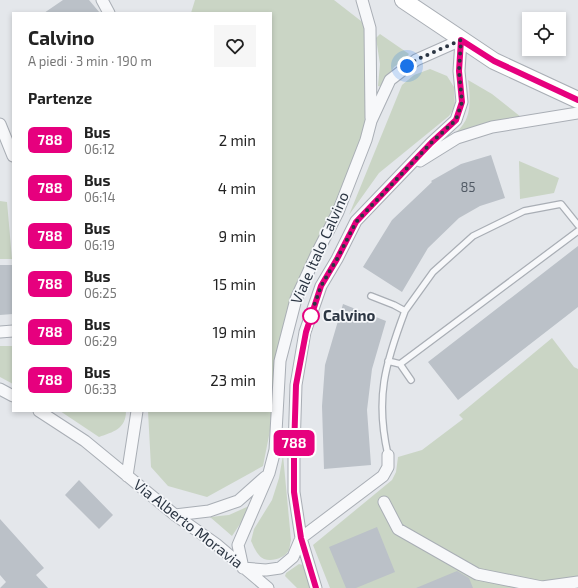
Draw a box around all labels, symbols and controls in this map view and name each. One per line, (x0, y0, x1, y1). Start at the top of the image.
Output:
map controls (522, 12, 566, 56)
button: locate (522, 12, 566, 56)
button: heart (214, 25, 256, 67)
text: Calvino (28, 26, 94, 49)
text: A piedi · 3 min · 190 m (28, 53, 152, 69)
your location (397, 56, 417, 76)
text: Partenze (28, 89, 92, 107)
text: Bus (84, 123, 110, 141)
text: 788 (38, 131, 62, 148)
text: 2 min (219, 131, 256, 149)
text: 06:12 (84, 141, 115, 157)
text: Bus (84, 171, 110, 189)
text: 788 (38, 179, 62, 196)
text: 4 min (218, 179, 256, 197)
house number: 85 (461, 179, 475, 195)
text: 06:14 (84, 189, 116, 205)
street label: Viale Italo Calvino (286, 189, 352, 307)
text: Bus (84, 219, 110, 237)
text: 788 (38, 227, 62, 244)
text: 9 min (218, 227, 256, 245)
text: 06:19 (84, 237, 115, 253)
text: Bus (84, 267, 110, 285)
text: 788 (38, 275, 62, 292)
text: 15 min (213, 275, 256, 293)
text: 06:25 (84, 285, 117, 301)
place label: Calvino (323, 306, 376, 324)
marker: Calvino (302, 307, 320, 325)
text: Bus (84, 315, 110, 333)
text: 788 (38, 323, 62, 340)
text: 19 min (213, 323, 256, 341)
text: 06:29 (84, 333, 117, 349)
text: Bus (84, 363, 110, 381)
text: 788 (38, 371, 62, 388)
text: 23 min (210, 371, 256, 389)
text: 06:33 (84, 381, 117, 397)
line badge: 788 (271, 430, 317, 456)
text: 788 (282, 434, 306, 451)
street label: Via Alberto Moravia (130, 475, 247, 572)

